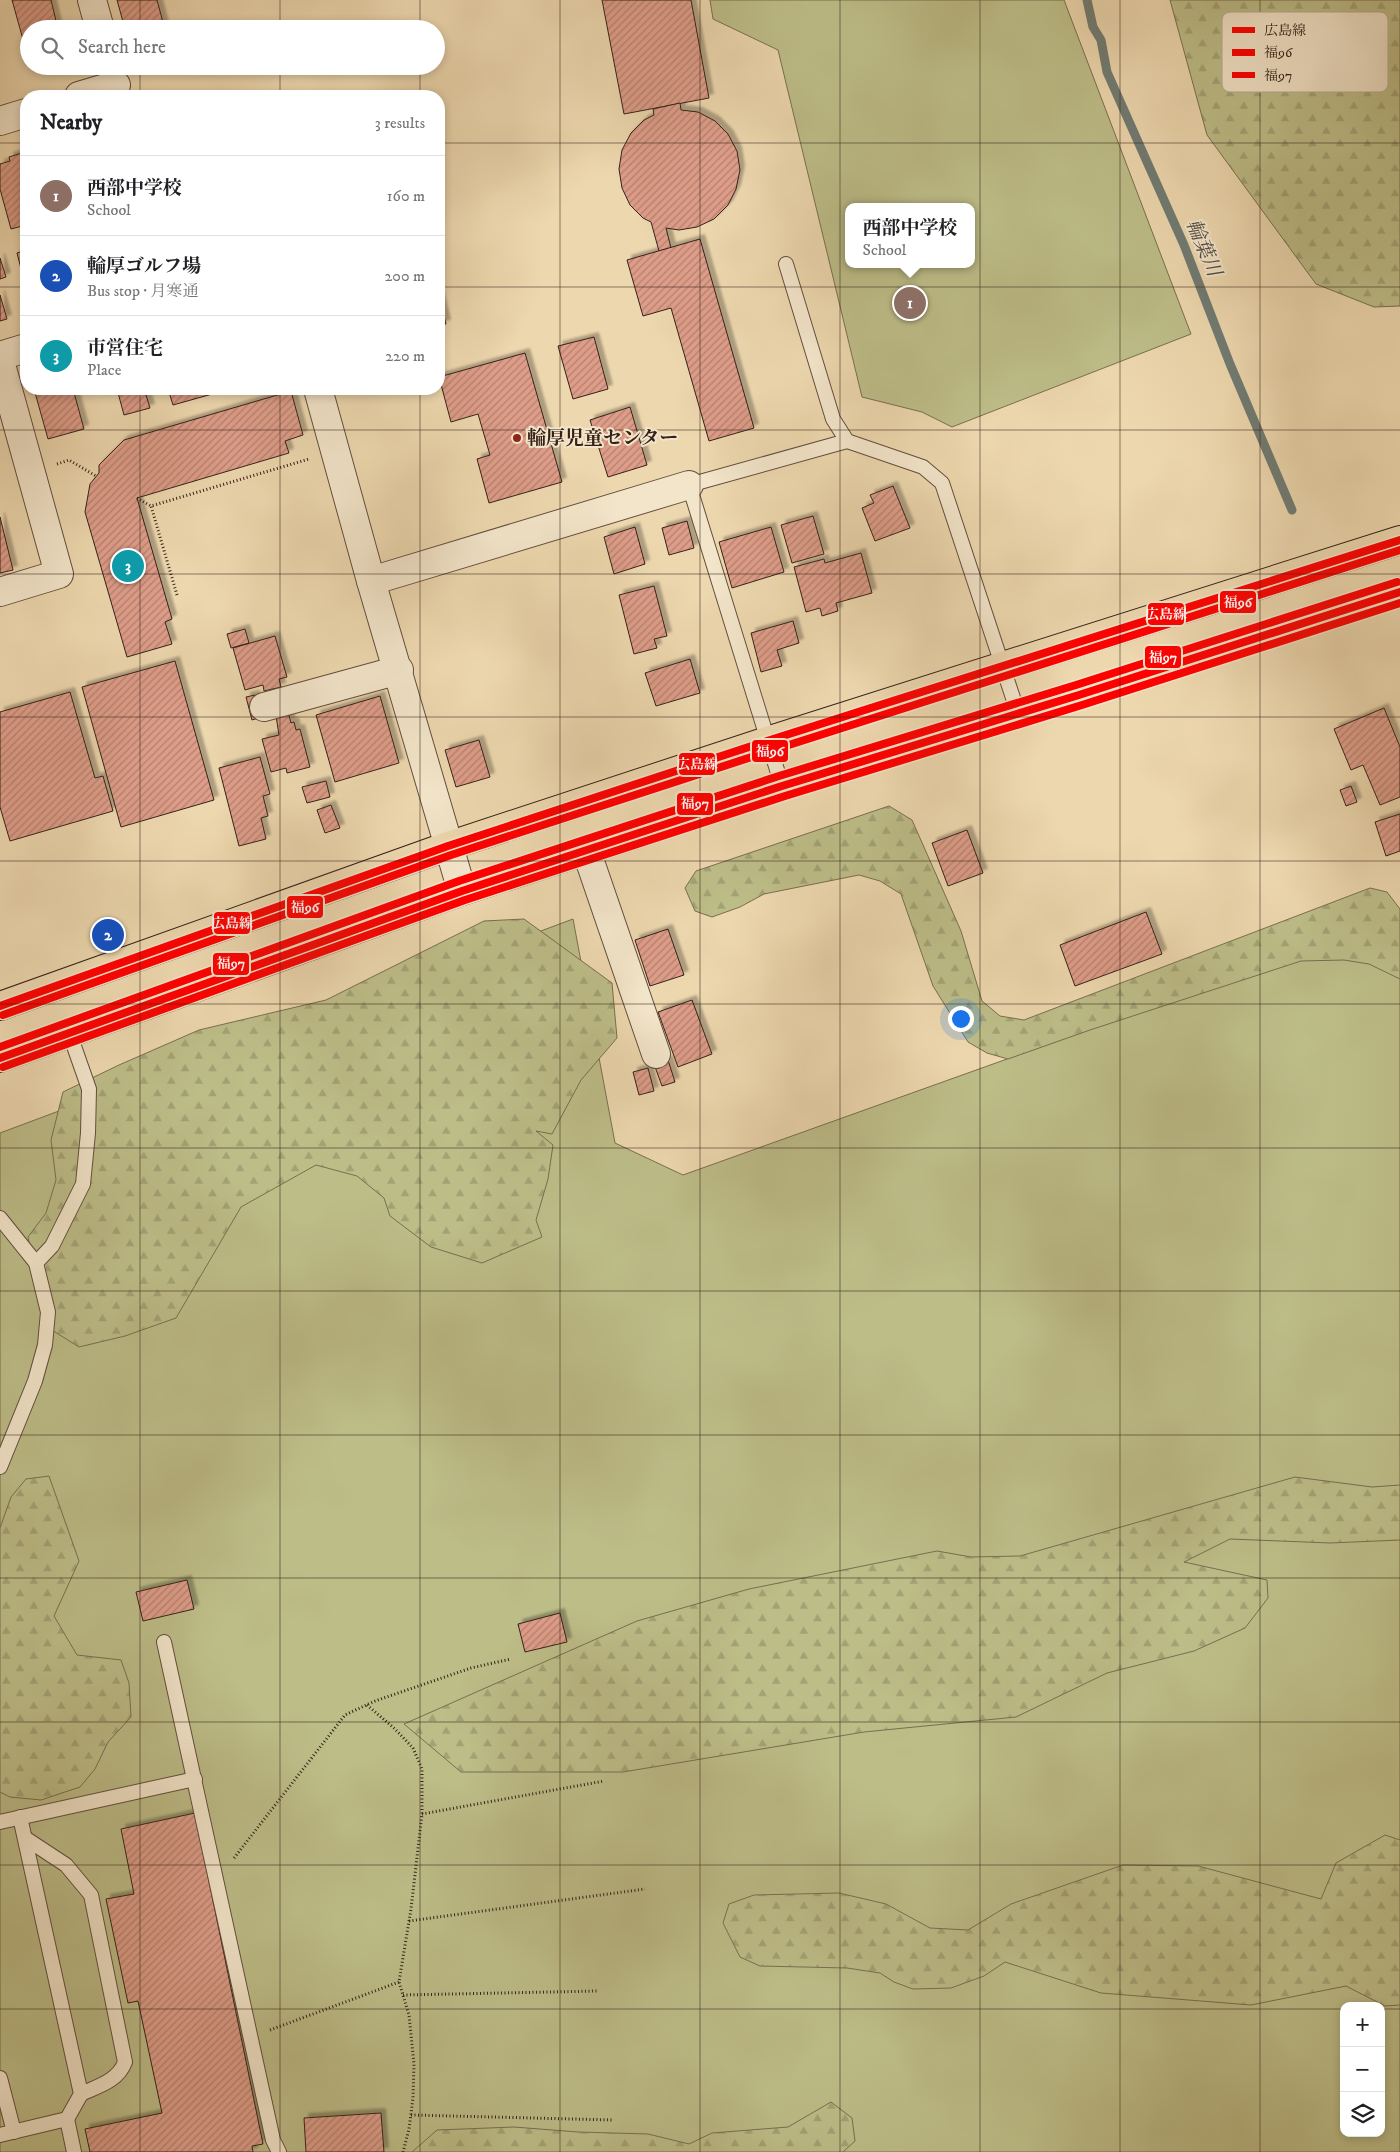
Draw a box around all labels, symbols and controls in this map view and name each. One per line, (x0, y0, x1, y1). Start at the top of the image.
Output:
legend (1222, 12, 1388, 92)
search box (20, 20, 445, 75)
text: 広島線 (1264, 22, 1306, 40)
icon: search (38, 34, 66, 62)
text: Search here (78, 36, 166, 59)
text: 福96 (1264, 44, 1293, 62)
text: 福97 (1264, 67, 1292, 85)
text: Nearby (40, 110, 102, 136)
text: 3 results (375, 113, 425, 133)
text: 西部中学校 (87, 177, 182, 200)
text: 1 (53, 186, 59, 206)
text: 160 m (387, 186, 425, 206)
text: School (87, 200, 131, 220)
popup (845, 203, 975, 268)
water label: 輪葉川 (1180, 216, 1227, 282)
text: 西部中学校 (862, 217, 958, 240)
text: School (862, 240, 906, 260)
text: 輪厚ゴルフ場 (87, 255, 201, 278)
text: 2 (52, 266, 60, 286)
text: 200 m (384, 266, 425, 286)
text: Bus stop · 月寒通 (87, 281, 199, 301)
pin: 1 (894, 284, 926, 322)
text: 市営住宅 (87, 337, 163, 360)
text: 3 (53, 346, 59, 366)
text: 220 m (385, 346, 425, 366)
text: Place (87, 360, 121, 380)
place label: 輪厚児童センター (527, 427, 678, 450)
marker: 輪厚児童センター (511, 432, 523, 444)
pin: 3 (112, 547, 144, 585)
line badge: 福96 (1219, 590, 1257, 614)
text: 福96 (1224, 594, 1253, 612)
line badge: 広島線 (1147, 602, 1185, 626)
text: 広島線 (1145, 606, 1187, 624)
line badge: 福97 (1144, 645, 1182, 669)
text: 福97 (1149, 649, 1177, 667)
line badge: 福96 (751, 739, 789, 763)
text: 福96 (756, 743, 785, 761)
line badge: 広島線 (678, 752, 716, 776)
text: 広島線 (676, 756, 718, 774)
line badge: 福97 (676, 792, 714, 816)
text: 福97 (681, 795, 709, 813)
line badge: 福96 (286, 895, 324, 919)
text: 福96 (291, 899, 320, 917)
line badge: 広島線 (213, 911, 251, 935)
text: 広島線 (211, 915, 253, 933)
pin: 2 (92, 916, 124, 954)
line badge: 福97 (212, 952, 250, 976)
text: 福97 (217, 955, 245, 973)
your location (948, 1006, 974, 1032)
map controls (1340, 2002, 1385, 2137)
button: + (1340, 2002, 1385, 2047)
button: − (1340, 2047, 1385, 2092)
button: layers (1340, 2092, 1385, 2137)

